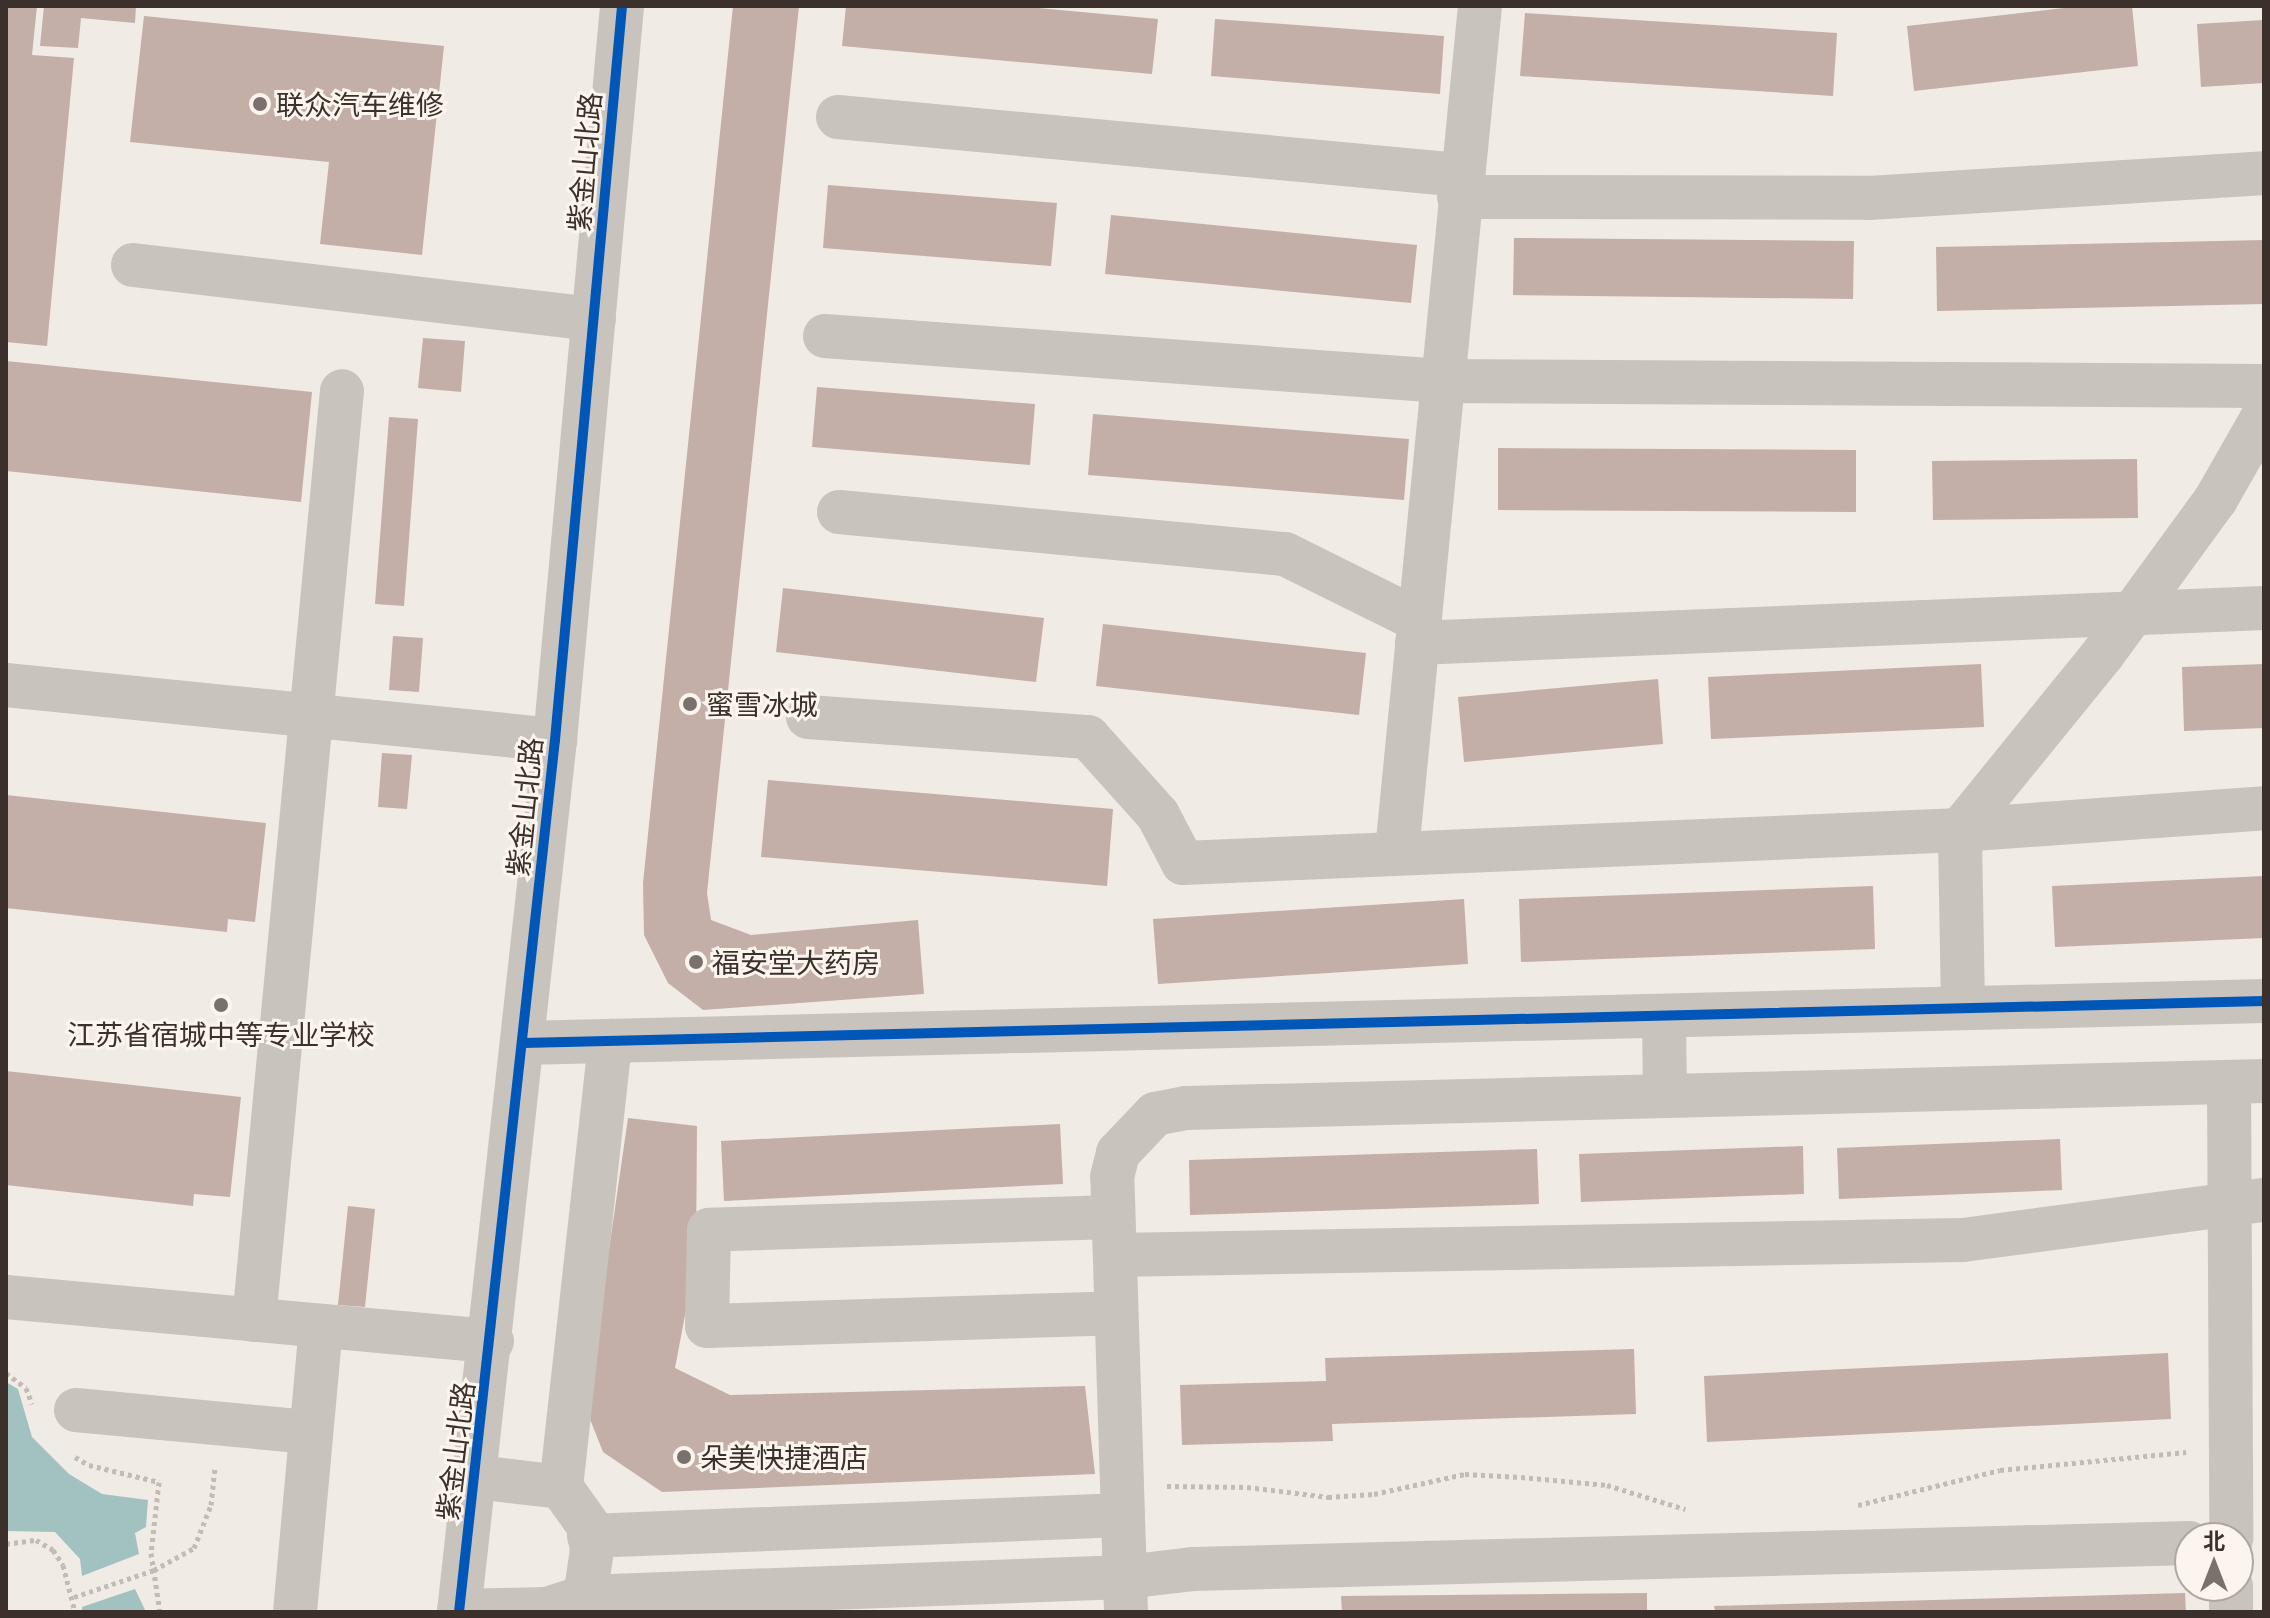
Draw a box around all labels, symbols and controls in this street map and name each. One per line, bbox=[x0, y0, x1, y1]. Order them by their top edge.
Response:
place label: 联众汽车维修 bbox=[276, 87, 444, 121]
street label: 紫金山北路 bbox=[561, 91, 607, 233]
marker: 联众汽车维修 bbox=[251, 95, 269, 113]
place label: 蜜雪冰城 bbox=[706, 687, 818, 721]
marker: 蜜雪冰城 bbox=[681, 695, 699, 713]
street label: 紫金山北路 bbox=[500, 736, 548, 878]
place label: 福安堂大药房 bbox=[712, 945, 880, 979]
marker: 福安堂大药房 bbox=[687, 953, 705, 971]
marker: 江苏省宿城中等专业学校 bbox=[212, 996, 230, 1014]
place label: 江苏省宿城中等专业学校 bbox=[67, 1017, 375, 1051]
street label: 紫金山北路 bbox=[430, 1379, 480, 1523]
place label: 朵美快捷酒店 bbox=[700, 1440, 868, 1474]
marker: 朵美快捷酒店 bbox=[675, 1448, 693, 1466]
north arrow bbox=[2174, 1522, 2254, 1602]
text: 北 bbox=[2203, 1525, 2225, 1555]

